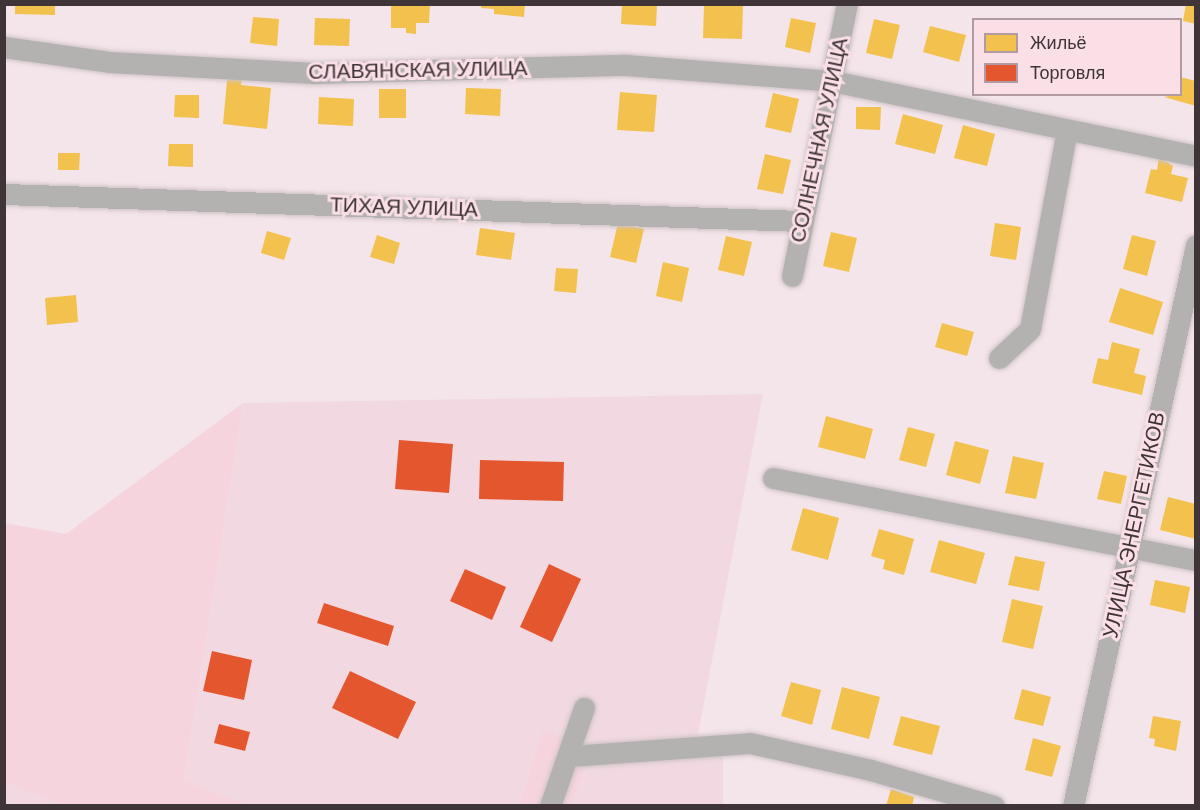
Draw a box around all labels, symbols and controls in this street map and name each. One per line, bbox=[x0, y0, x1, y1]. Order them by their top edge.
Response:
legend bbox=[972, 18, 1182, 96]
text: Жильё bbox=[1030, 33, 1087, 53]
street label: СОЛНЕЧНАЯ УЛИЦА bbox=[785, 35, 853, 245]
street label: СЛАВЯНСКАЯ УЛИЦА bbox=[308, 55, 528, 85]
text: Торговля bbox=[1030, 63, 1105, 83]
street label: ТИХАЯ УЛИЦА bbox=[330, 192, 478, 222]
street label: УЛИЦА ЭНЕРГЕТИКОВ bbox=[1098, 409, 1170, 641]

